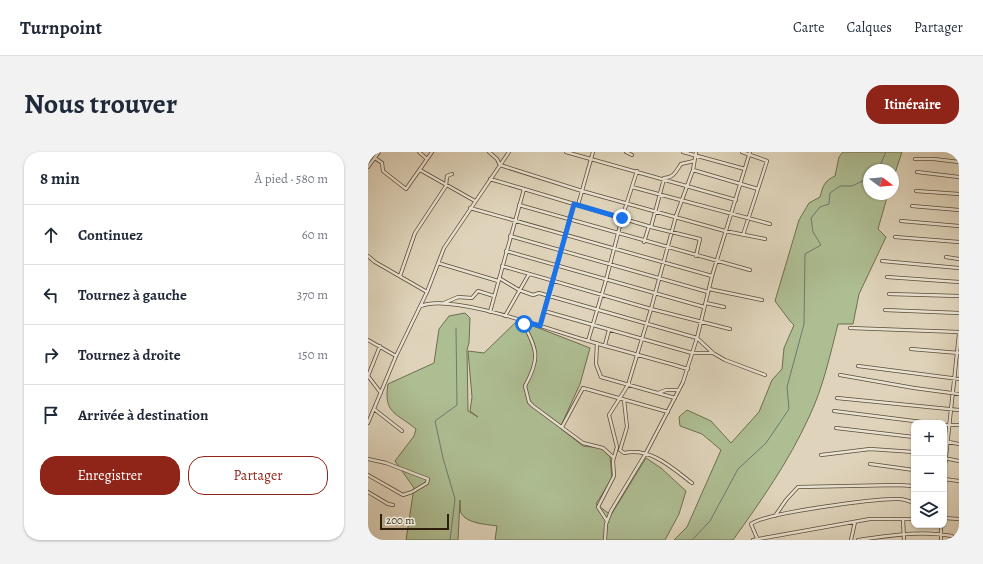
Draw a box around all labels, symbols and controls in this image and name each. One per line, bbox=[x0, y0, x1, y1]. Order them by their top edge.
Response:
text: Turnpoint bbox=[20, 15, 102, 41]
text: Carte bbox=[793, 18, 824, 37]
text: Calques bbox=[846, 18, 892, 37]
text: Partager bbox=[914, 18, 963, 37]
text: Nous trouver bbox=[24, 85, 177, 123]
button: Itinéraire bbox=[866, 85, 959, 124]
north arrow bbox=[863, 164, 899, 200]
text: 8 min bbox=[40, 167, 80, 190]
text: À pied · 580 m bbox=[255, 170, 328, 187]
route end bbox=[613, 209, 631, 227]
icon: ahead bbox=[40, 224, 62, 246]
text: Continuez bbox=[78, 225, 143, 245]
text: 60 m bbox=[302, 226, 328, 243]
icon: left bbox=[40, 284, 62, 306]
text: Tournez à gauche bbox=[78, 285, 187, 305]
text: 370 m bbox=[297, 286, 328, 303]
route start bbox=[515, 315, 533, 333]
icon: right bbox=[40, 344, 62, 366]
text: Tournez à droite bbox=[78, 345, 181, 365]
text: 150 m bbox=[298, 346, 328, 363]
icon: arrive bbox=[40, 404, 62, 426]
text: Arrivée à destination bbox=[78, 405, 209, 425]
map controls bbox=[911, 420, 947, 528]
button: + bbox=[911, 420, 947, 456]
button: Enregistrer bbox=[40, 456, 180, 495]
button: Partager bbox=[188, 456, 328, 495]
button: − bbox=[911, 456, 947, 492]
button: layers bbox=[911, 492, 947, 528]
scale bar bbox=[380, 512, 449, 531]
text: 200 m bbox=[386, 513, 414, 528]

